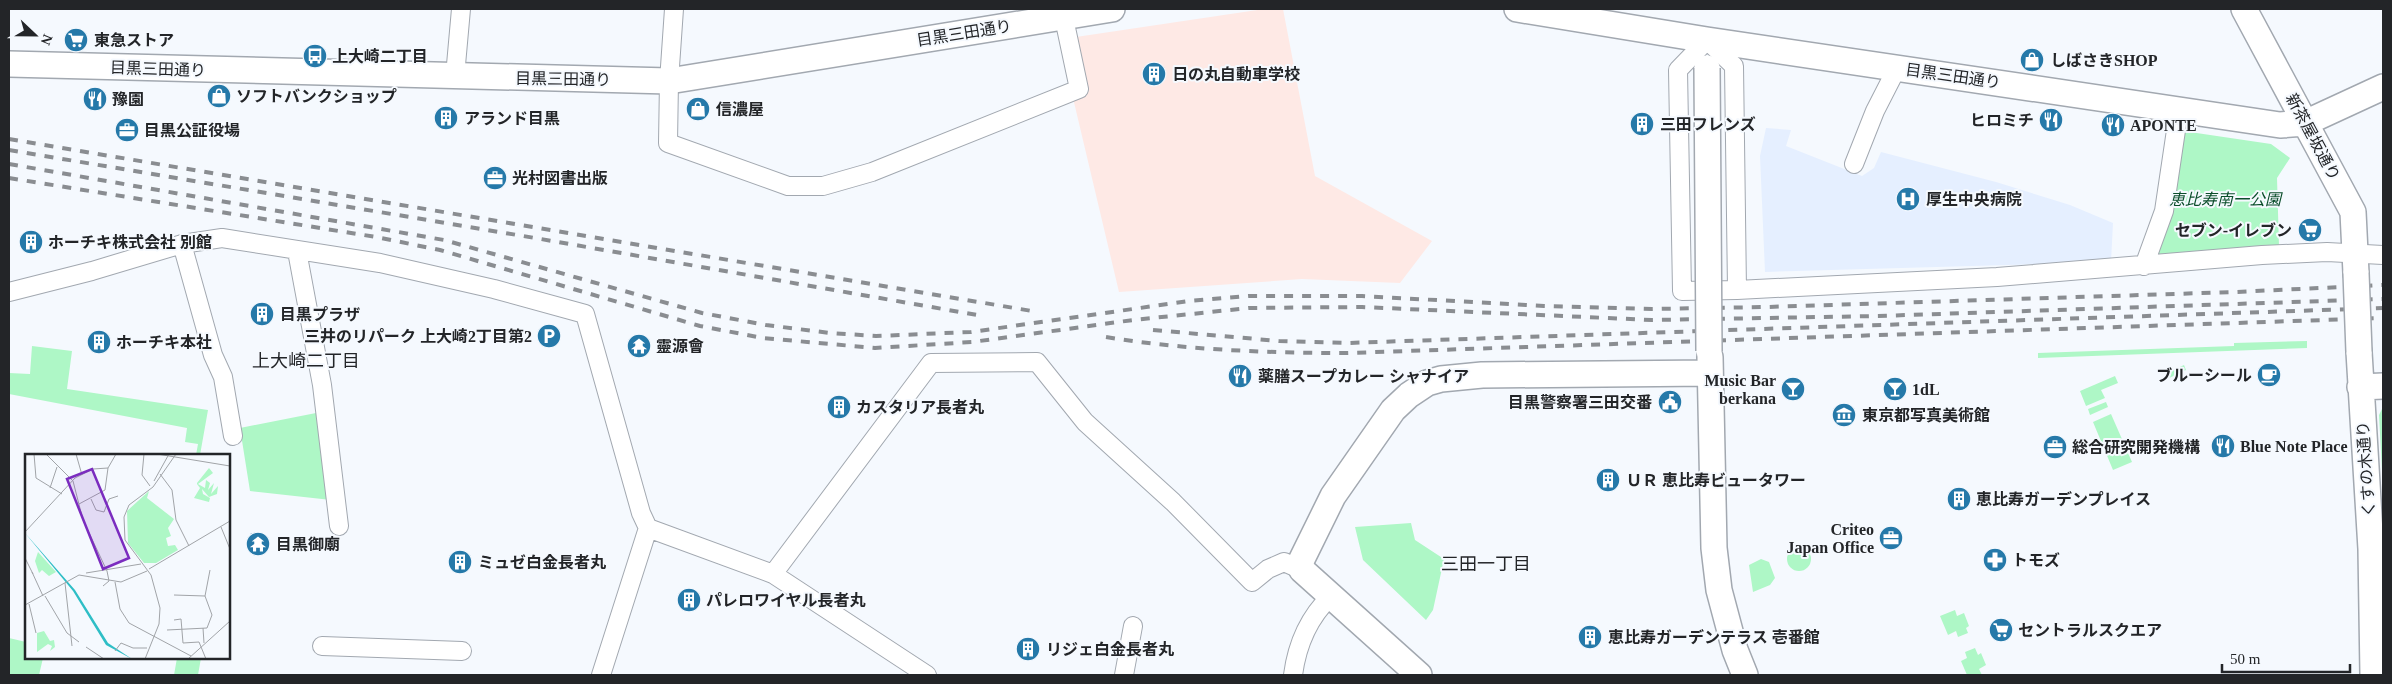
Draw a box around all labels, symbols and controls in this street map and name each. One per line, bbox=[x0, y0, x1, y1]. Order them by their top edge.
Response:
north arrow bbox=[10, 10, 60, 60]
street label: 目黒三田通り bbox=[915, 17, 1013, 49]
supermarket icon: 東急ストア bbox=[63, 27, 89, 53]
text: N bbox=[38, 32, 55, 47]
place label: 東急ストア bbox=[94, 32, 174, 49]
bus stop icon: 上大崎二丁目 bbox=[302, 43, 328, 69]
shop icon: しばさきSHOP bbox=[2019, 47, 2045, 73]
place label: 上大崎二丁目 bbox=[332, 48, 428, 65]
place label: しばさきSHOP bbox=[2050, 52, 2158, 69]
street label: 目黒三田通り bbox=[110, 59, 206, 79]
building icon: 日の丸自動車学校 bbox=[1141, 61, 1167, 87]
street label: 目黒三田通り bbox=[1904, 61, 2002, 91]
place label: 日の丸自動車学校 bbox=[1172, 66, 1300, 83]
street label: 目黒三田通り bbox=[515, 70, 611, 88]
shop icon: ソフトバンクショップ bbox=[206, 83, 232, 109]
restaurant icon: 豫園 bbox=[82, 86, 108, 112]
place label: ソフトバンクショップ bbox=[236, 88, 397, 105]
place label: 豫園 bbox=[112, 91, 144, 108]
street label: 新茶屋坂通り bbox=[2283, 91, 2343, 183]
shop icon: 信濃屋 bbox=[685, 96, 711, 122]
place label: 信濃屋 bbox=[715, 101, 764, 118]
building icon: アランド目黒 bbox=[433, 105, 459, 131]
restaurant icon: ヒロミチ bbox=[2038, 107, 2064, 133]
place label: アランド目黒 bbox=[464, 110, 560, 127]
building icon: 三田フレンズ bbox=[1629, 111, 1655, 137]
place label: ヒロミチ bbox=[1970, 112, 2034, 129]
restaurant icon: APONTE bbox=[2100, 112, 2126, 138]
place label: 三田フレンズ bbox=[1660, 116, 1756, 133]
office icon: 目黒公証役場 bbox=[114, 117, 140, 143]
place label: APONTE bbox=[2130, 117, 2197, 134]
place label: 目黒公証役場 bbox=[144, 122, 240, 139]
office icon: 光村図書出版 bbox=[482, 165, 508, 191]
place label: 光村図書出版 bbox=[512, 169, 608, 187]
hospital icon: 厚生中央病院 bbox=[1895, 186, 1921, 212]
place label: 厚生中央病院 bbox=[1926, 191, 2022, 208]
park label: 恵比寿南一公園 bbox=[2169, 191, 2283, 208]
supermarket icon: セブン-イレブン bbox=[2297, 217, 2323, 243]
place label: セブン-イレブン bbox=[2175, 222, 2292, 239]
building icon: ホーチキ株式会社 別館 bbox=[18, 229, 44, 255]
place label: ホーチキ株式会社 別館 bbox=[48, 233, 212, 251]
building icon: 目黒プラザ bbox=[249, 301, 275, 327]
place label: 目黒プラザ bbox=[280, 306, 360, 323]
parking icon: 三井のリパーク 上大崎2丁目第2 bbox=[536, 323, 562, 349]
place label: 三井のリパーク 上大崎2丁目第2 bbox=[304, 327, 532, 345]
building icon: ホーチキ本社 bbox=[86, 329, 112, 355]
place label: ホーチキ本社 bbox=[116, 333, 212, 351]
temple icon: 靈源會 bbox=[626, 333, 652, 359]
place label: 靈源會 bbox=[656, 338, 704, 355]
district label: 上大崎二丁目 bbox=[252, 351, 360, 371]
cafe icon: ブルーシール bbox=[2256, 362, 2282, 388]
restaurant icon: 薬膳スープカレー シャナイア bbox=[1227, 363, 1253, 389]
place label: ブルーシール bbox=[2156, 367, 2252, 384]
place label: 薬膳スープカレー シャナイア bbox=[1258, 368, 1469, 385]
place label: Music Bar berkana bbox=[1704, 372, 1776, 407]
bar icon: Music Bar berkana bbox=[1780, 376, 1806, 402]
bar icon: 1dL bbox=[1882, 376, 1908, 402]
place label: 1dL bbox=[1912, 381, 1940, 398]
public building icon: 目黒警察署三田交番 bbox=[1657, 389, 1683, 415]
building icon: カスタリア長者丸 bbox=[826, 394, 852, 420]
place label: 目黒警察署三田交番 bbox=[1508, 394, 1652, 411]
place label: カスタリア長者丸 bbox=[856, 399, 984, 416]
museum icon: 東京都写真美術館 bbox=[1831, 402, 1857, 428]
place label: 東京都写真美術館 bbox=[1862, 406, 1990, 424]
street label: くすの木通り bbox=[2354, 421, 2378, 517]
restaurant icon: Blue Note Place bbox=[2210, 433, 2236, 459]
office icon: 総合研究開発機構 bbox=[2042, 434, 2068, 460]
place label: 総合研究開発機構 bbox=[2072, 438, 2200, 456]
place label: Blue Note Place bbox=[2240, 438, 2348, 455]
inset map bbox=[25, 454, 230, 659]
building icon: ＵＲ 恵比寿ビュータワー bbox=[1595, 467, 1621, 493]
place label: ＵＲ 恵比寿ビュータワー bbox=[1626, 472, 1806, 489]
building icon: 恵比寿ガーデンプレイス bbox=[1946, 486, 1972, 512]
place label: 恵比寿ガーデンプレイス bbox=[1976, 491, 2151, 508]
place label: Criteo Japan Office bbox=[1786, 521, 1874, 557]
office icon: Criteo Japan Office bbox=[1878, 525, 1904, 551]
temple icon: 目黒御廟 bbox=[245, 531, 271, 557]
place label: 目黒御廟 bbox=[276, 536, 340, 553]
pharmacy icon: トモズ bbox=[1982, 547, 2008, 573]
building icon: ミュゼ白金長者丸 bbox=[447, 549, 473, 575]
place label: トモズ bbox=[2012, 552, 2060, 569]
place label: ミュゼ白金長者丸 bbox=[478, 554, 606, 571]
district label: 三田一丁目 bbox=[1441, 554, 1531, 574]
building icon: パレロワイヤル長者丸 bbox=[676, 587, 702, 613]
place label: パレロワイヤル長者丸 bbox=[706, 592, 866, 609]
supermarket icon: セントラルスクエア bbox=[1988, 617, 2014, 643]
place label: セントラルスクエア bbox=[2018, 622, 2162, 639]
building icon: 恵比寿ガーデンテラス 壱番館 bbox=[1577, 624, 1603, 650]
place label: 恵比寿ガーデンテラス 壱番館 bbox=[1608, 629, 1820, 646]
building icon: リジェ白金長者丸 bbox=[1015, 636, 1041, 662]
place label: リジェ白金長者丸 bbox=[1046, 641, 1174, 658]
scale bar bbox=[2222, 642, 2350, 674]
text: 50 m bbox=[2230, 651, 2261, 667]

